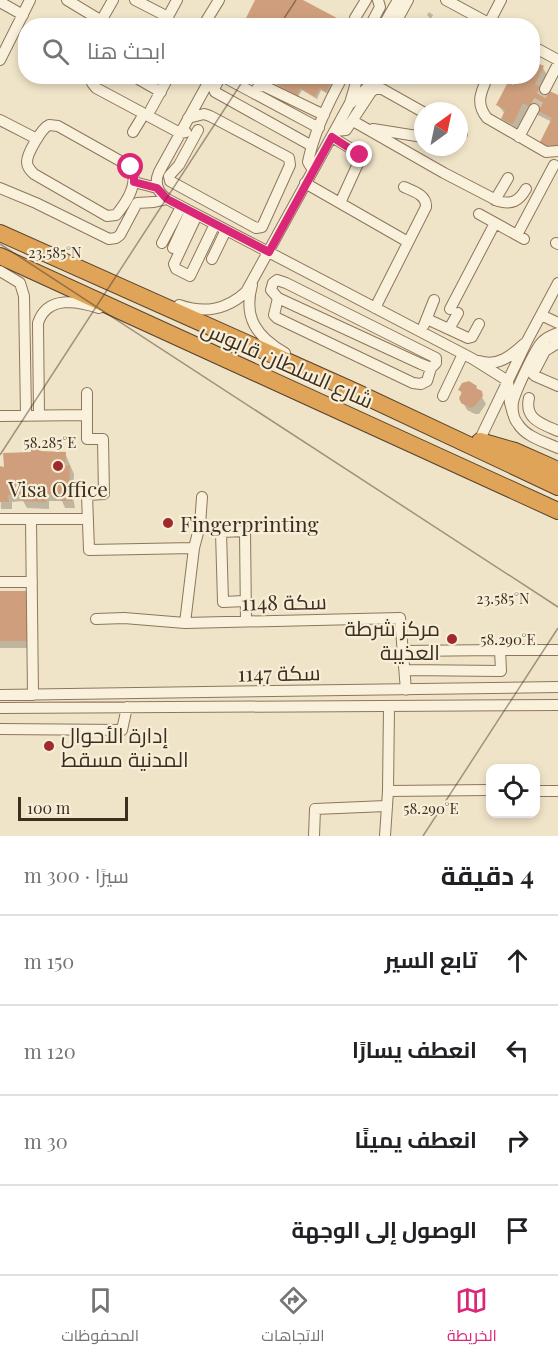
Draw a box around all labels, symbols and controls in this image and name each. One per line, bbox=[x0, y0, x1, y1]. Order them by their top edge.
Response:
search box bbox=[18, 18, 540, 84]
icon: search bbox=[39, 35, 72, 68]
text: ابحث هنا bbox=[87, 35, 166, 65]
north arrow bbox=[414, 102, 468, 156]
route end bbox=[346, 141, 372, 167]
route start bbox=[117, 153, 143, 179]
text: 23.585°N bbox=[28, 242, 82, 262]
street label: شارع السلطان قابوس bbox=[197, 313, 378, 415]
text: 58.285°E bbox=[24, 432, 77, 452]
marker: Visa Office bbox=[51, 459, 65, 473]
place label: Visa Office bbox=[7, 474, 108, 502]
place label: Fingerprinting bbox=[180, 509, 319, 537]
marker: Fingerprinting bbox=[161, 516, 175, 530]
street label: سكة 1148 bbox=[241, 586, 327, 616]
text: 23.585°N bbox=[476, 588, 530, 608]
place label: مركز شرطة العذيبة bbox=[345, 613, 440, 665]
text: 58.290°E bbox=[480, 629, 536, 649]
marker: مركز شرطة العذيبة bbox=[445, 632, 459, 646]
street label: سكة 1147 bbox=[237, 657, 321, 687]
place label: إدارة الأحوال المدنية مسقط bbox=[61, 720, 189, 772]
marker: إدارة الأحوال المدنية مسقط bbox=[42, 739, 56, 753]
map controls bbox=[486, 764, 540, 818]
button: locate bbox=[486, 764, 540, 818]
scale bar bbox=[18, 794, 128, 822]
text: 100 m bbox=[27, 797, 70, 818]
text: 58.290°E bbox=[403, 798, 459, 818]
text: 4 دقيقة bbox=[441, 857, 534, 892]
text: سيرًا · 300 m bbox=[24, 861, 129, 888]
text: تابع السير bbox=[384, 944, 477, 974]
icon: ahead bbox=[501, 944, 534, 977]
text: 150 m bbox=[24, 947, 74, 974]
text: انعطف يسارًا bbox=[352, 1034, 477, 1064]
icon: left bbox=[501, 1034, 534, 1067]
text: 120 m bbox=[24, 1037, 76, 1064]
text: انعطف يمينًا bbox=[355, 1124, 477, 1154]
icon: right bbox=[501, 1124, 534, 1157]
text: 30 m bbox=[24, 1127, 68, 1154]
text: الوصول إلى الوجهة bbox=[291, 1214, 477, 1244]
icon: arrive bbox=[501, 1214, 534, 1247]
tab: المحفوظات bbox=[61, 1284, 139, 1350]
tab: الاتجاهات bbox=[261, 1284, 325, 1350]
tab: الخريطة bbox=[447, 1284, 497, 1350]

